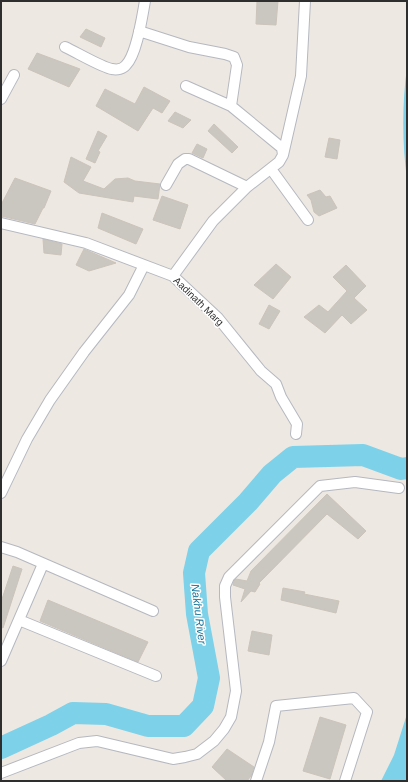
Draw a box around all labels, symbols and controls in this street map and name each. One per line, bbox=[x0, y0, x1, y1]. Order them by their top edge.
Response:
street label: Aadinath Marg bbox=[171, 275, 226, 328]
water label: Nakhu River bbox=[189, 583, 209, 646]

